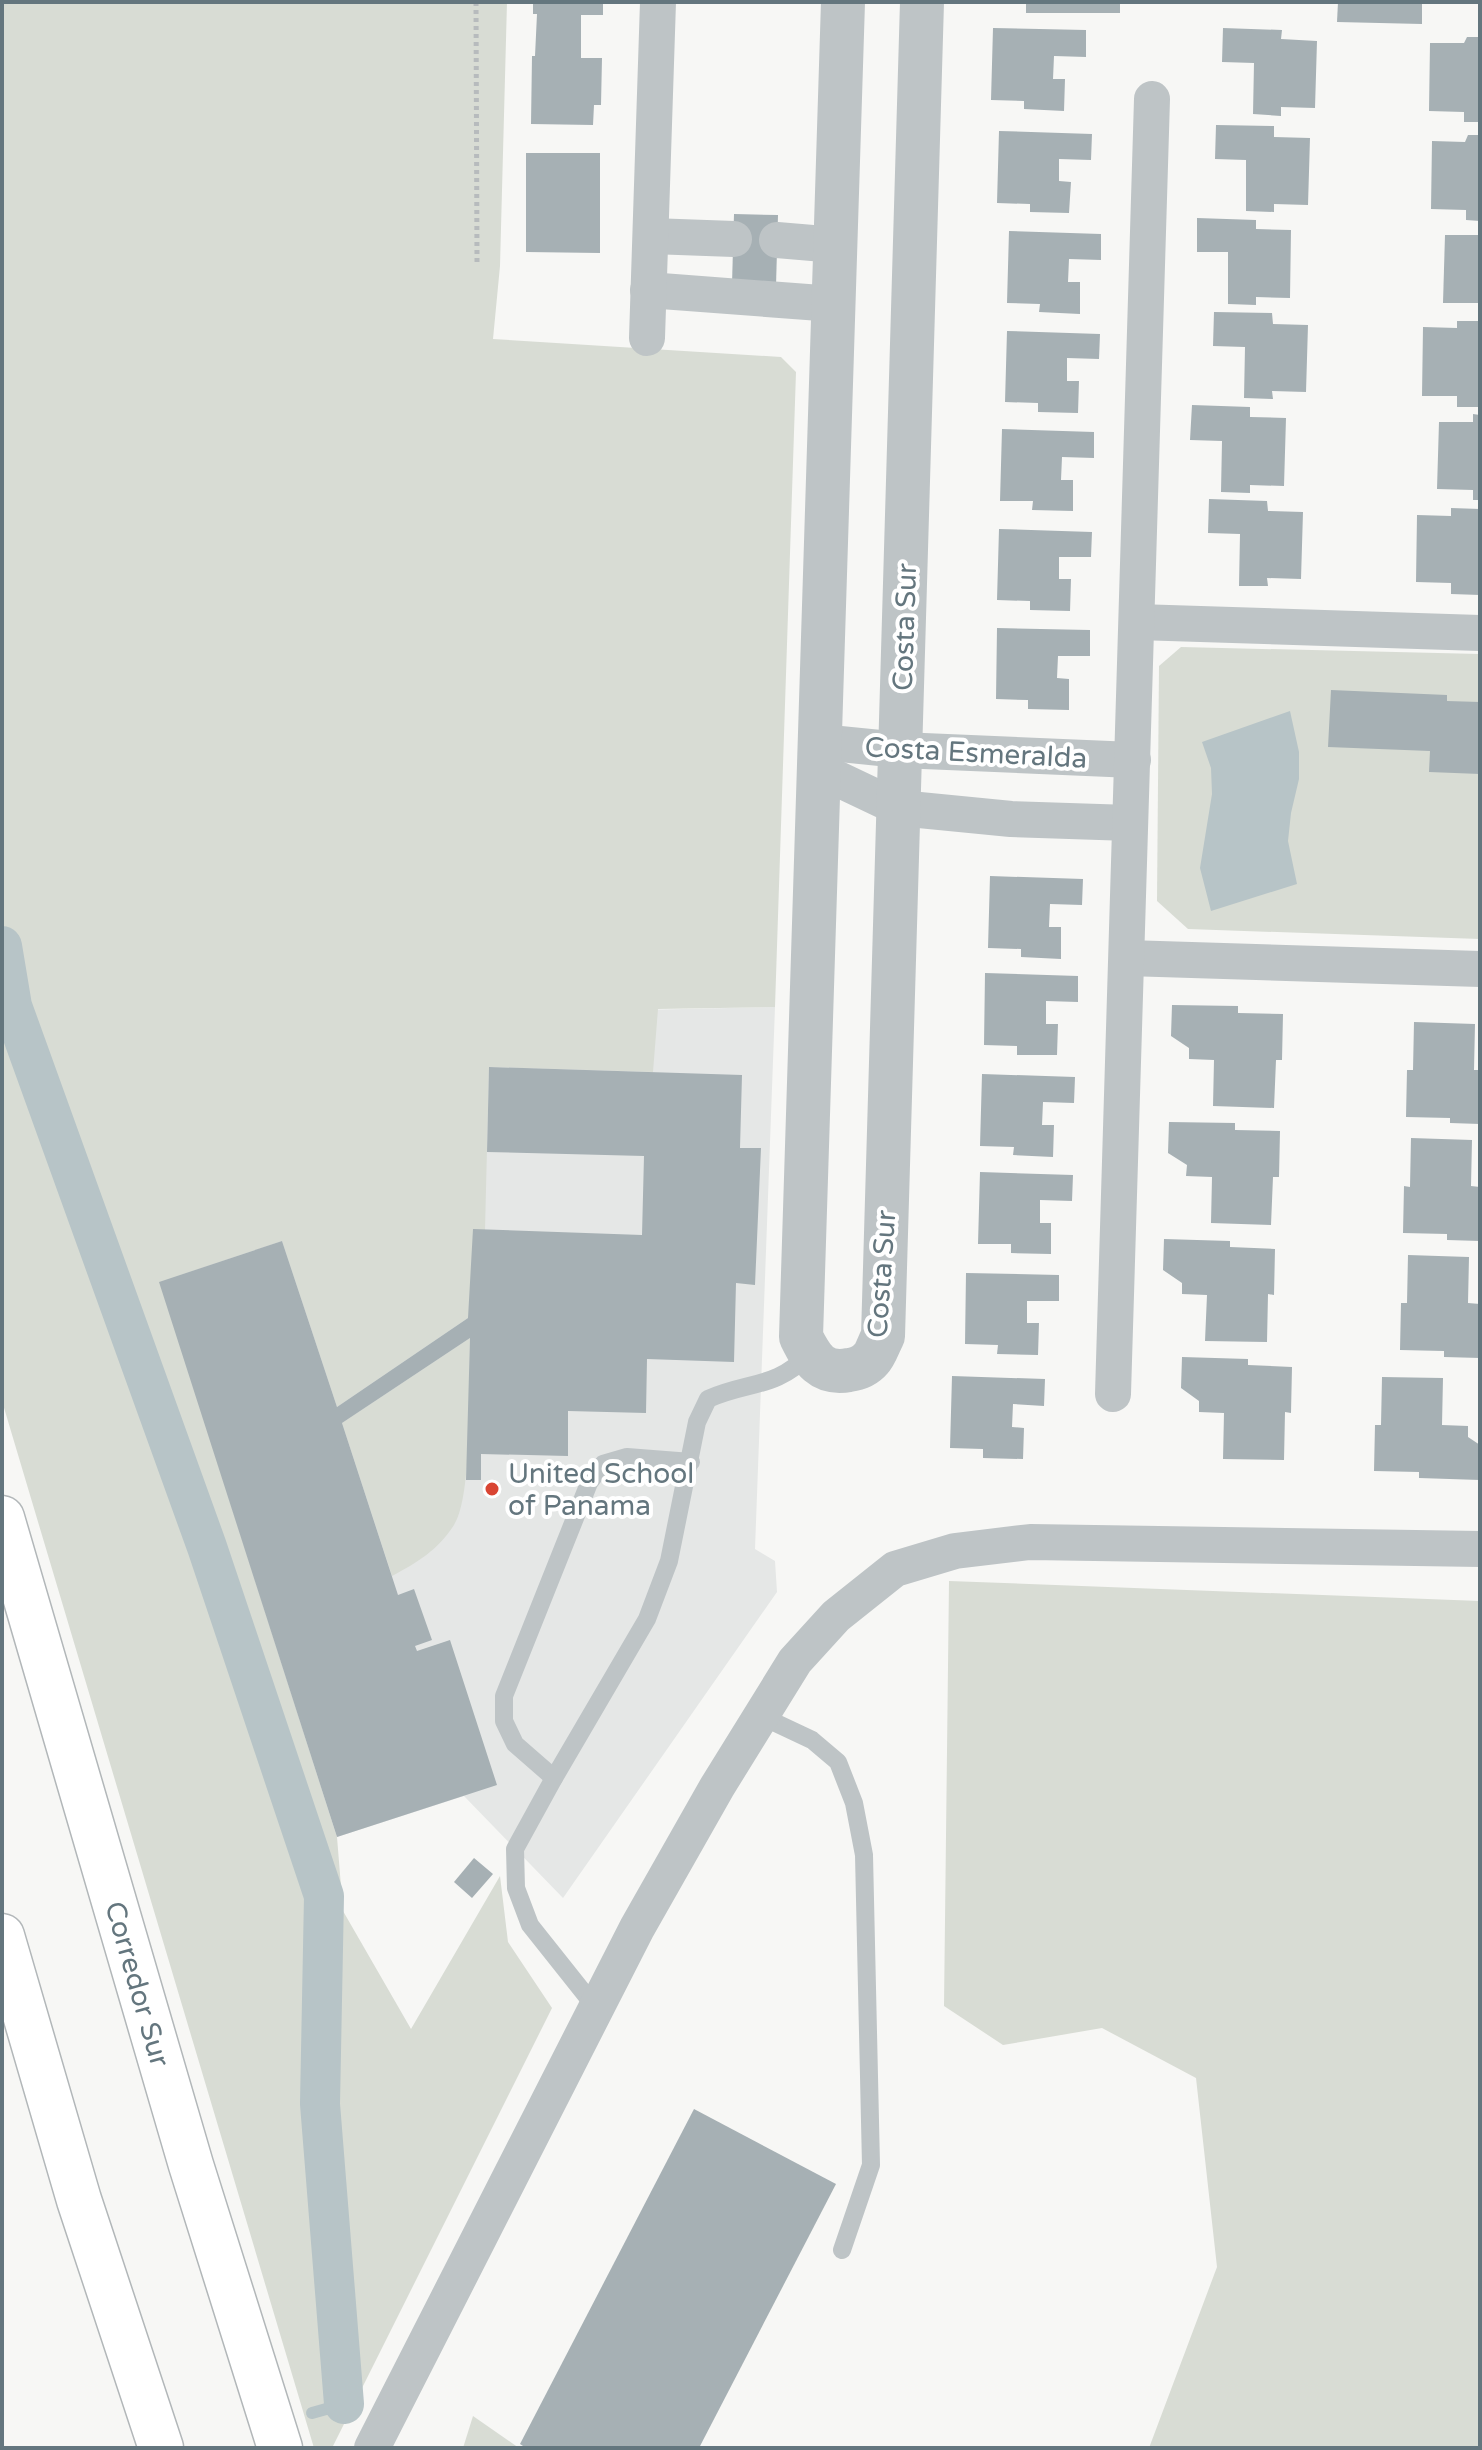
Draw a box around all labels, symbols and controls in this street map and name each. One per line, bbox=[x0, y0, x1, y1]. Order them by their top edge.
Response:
street label: Costa Sur bbox=[886, 562, 924, 692]
street label: Costa Esmeralda bbox=[864, 730, 1088, 776]
street label: Costa Sur bbox=[861, 1209, 903, 1339]
place label: United School of Panama bbox=[508, 1457, 694, 1523]
marker: United School of Panama bbox=[483, 1480, 501, 1498]
street label: Corredor Sur bbox=[97, 1898, 177, 2071]

